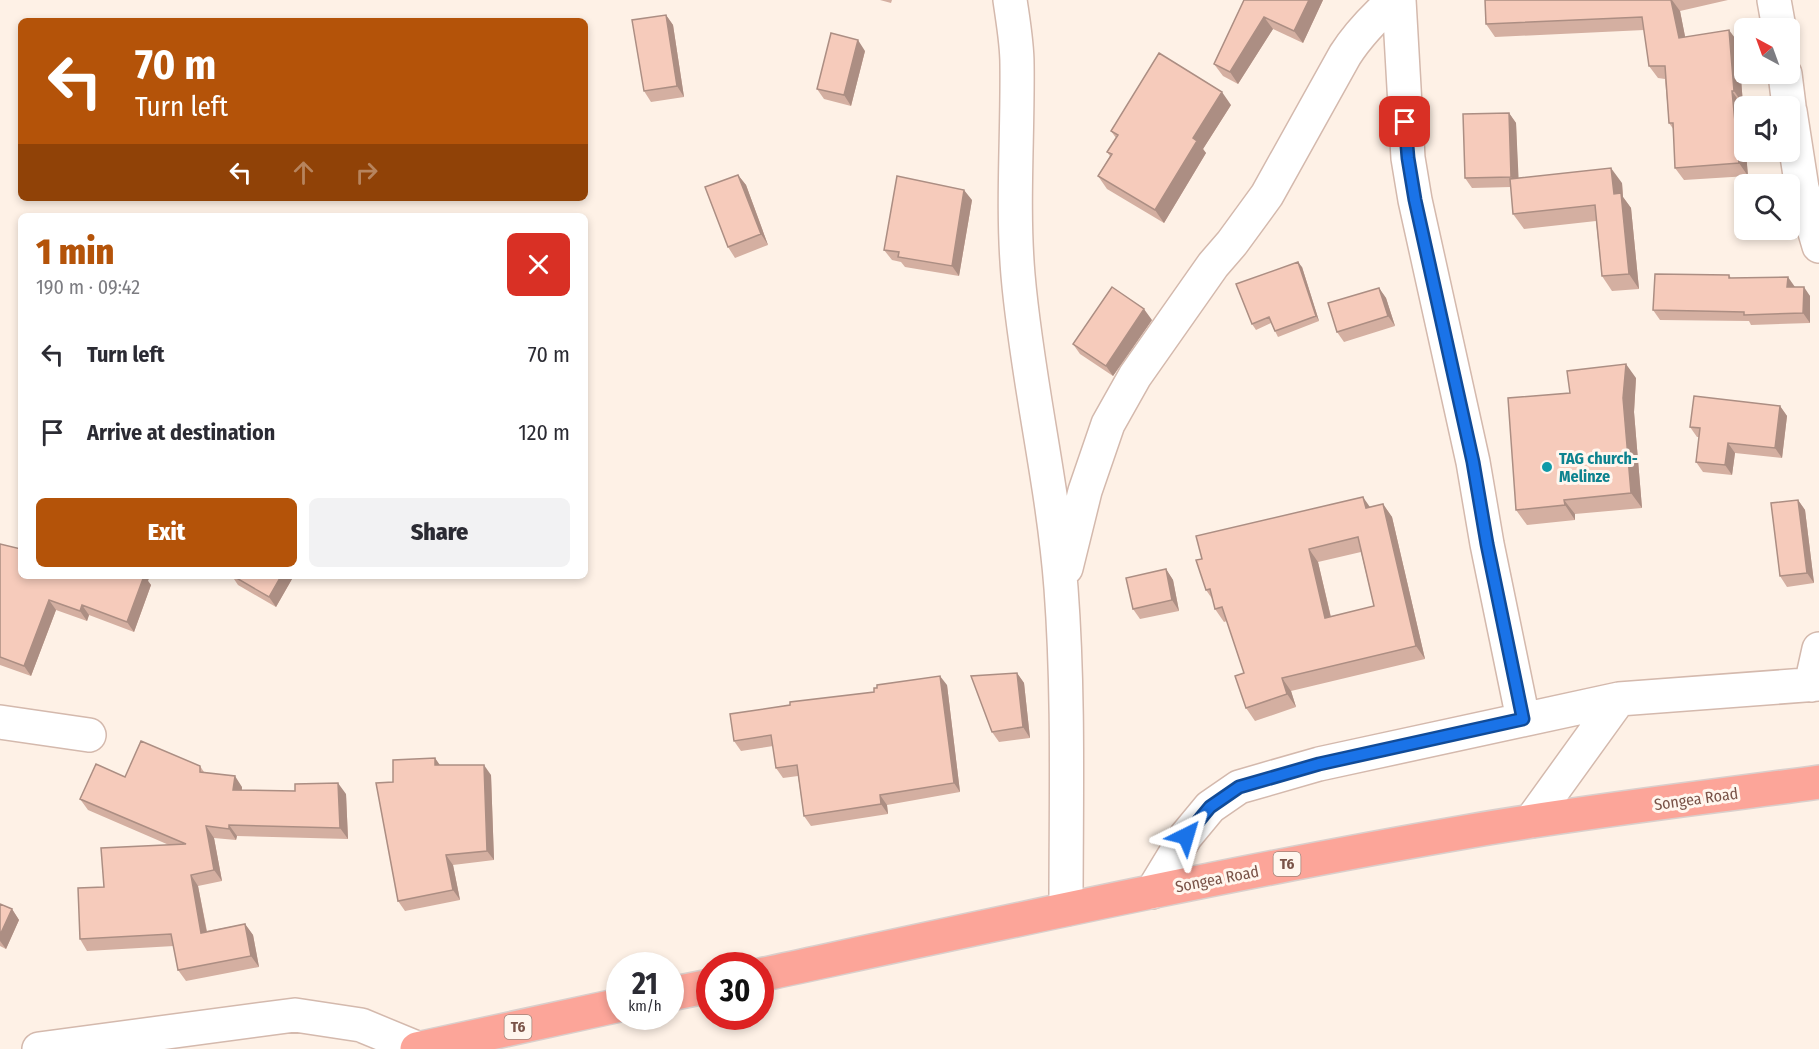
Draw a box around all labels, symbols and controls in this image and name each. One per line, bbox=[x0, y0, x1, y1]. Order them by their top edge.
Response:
north arrow bbox=[1734, 18, 1800, 84]
map controls bbox=[1734, 18, 1800, 240]
text: 70 m bbox=[135, 40, 216, 90]
icon: left bbox=[36, 42, 114, 120]
text: Turn left bbox=[135, 91, 228, 123]
pin bbox=[1379, 96, 1430, 147]
button: sound bbox=[1734, 96, 1800, 162]
icon: arrive bbox=[1388, 105, 1421, 138]
icon: left bbox=[224, 156, 257, 189]
icon: ahead bbox=[287, 156, 320, 189]
icon: right bbox=[350, 156, 383, 189]
button: search bbox=[1734, 174, 1800, 240]
text: 1 min bbox=[36, 230, 114, 274]
button: close bbox=[507, 233, 570, 296]
text: 190 m · 09:42 bbox=[36, 275, 140, 299]
icon: left bbox=[36, 338, 69, 371]
text: Turn left bbox=[87, 341, 165, 368]
text: 70 m bbox=[528, 341, 570, 368]
icon: arrive bbox=[36, 416, 69, 449]
text: Arrive at destination bbox=[87, 419, 275, 446]
text: 120 m bbox=[518, 419, 570, 446]
place label: TAG church- Melinze bbox=[1559, 449, 1638, 486]
marker: TAG church- Melinze bbox=[1540, 460, 1554, 474]
button: Exit bbox=[36, 498, 297, 567]
button: Share bbox=[309, 498, 570, 567]
street label: Songea Road bbox=[1653, 784, 1739, 814]
position arrow bbox=[1154, 804, 1218, 868]
road number: T6 bbox=[1274, 852, 1300, 876]
street label: Songea Road bbox=[1174, 862, 1260, 896]
speed limit sign: 30 bbox=[696, 952, 774, 1030]
text: 21 bbox=[632, 966, 658, 1002]
text: km/h bbox=[628, 997, 662, 1015]
road number: T6 bbox=[504, 1015, 532, 1039]

